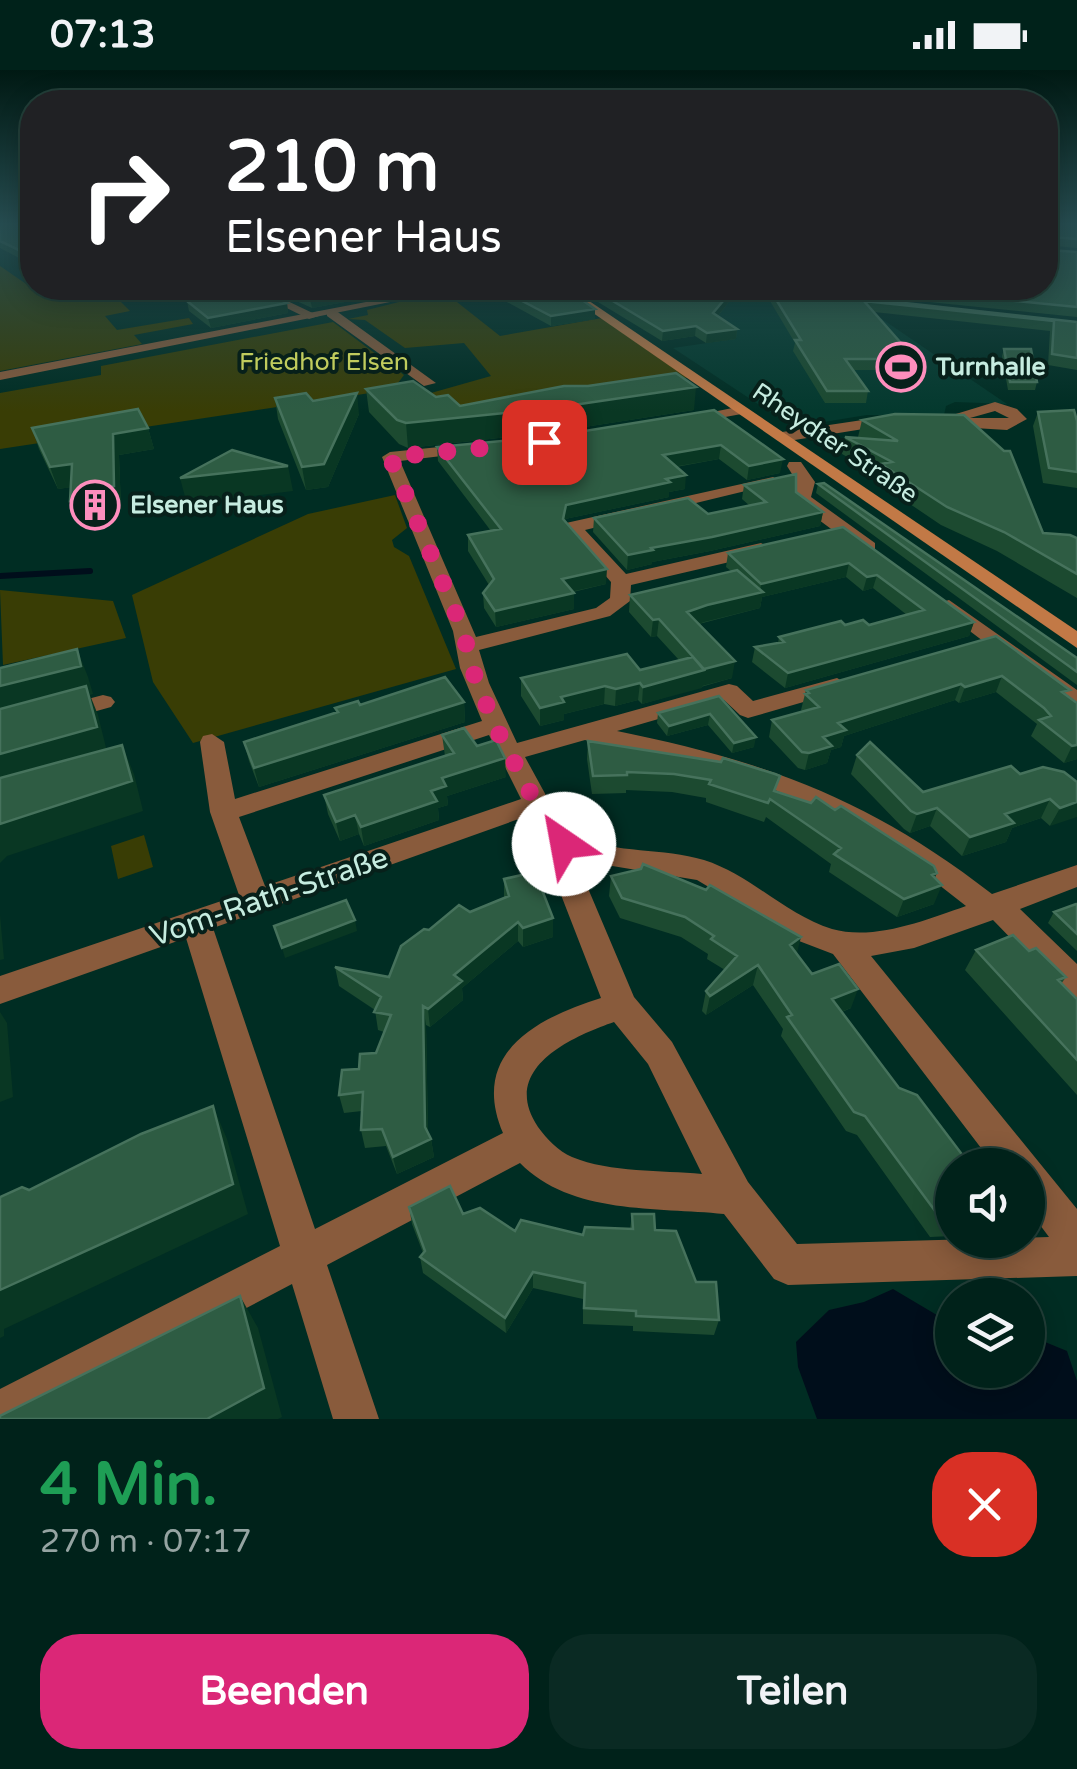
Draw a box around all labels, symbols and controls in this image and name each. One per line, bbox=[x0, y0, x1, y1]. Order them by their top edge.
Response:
text: 07:13 bbox=[50, 12, 155, 58]
text: 210 m bbox=[225, 126, 439, 210]
icon: right bbox=[60, 130, 190, 260]
text: Elsener Haus bbox=[225, 211, 502, 265]
sports icon: Turnhalle bbox=[875, 341, 927, 393]
park label: Friedhof Elsen bbox=[239, 347, 409, 377]
place label: Turnhalle bbox=[935, 352, 1046, 382]
street label: Rheydter Straße bbox=[747, 377, 923, 509]
pin bbox=[502, 400, 587, 485]
icon: arrive bbox=[517, 415, 572, 470]
building icon: Elsener Haus bbox=[69, 479, 121, 531]
place label: Elsener Haus bbox=[130, 490, 284, 520]
position arrow bbox=[512, 792, 616, 896]
street label: Vom-Rath-Straße bbox=[145, 839, 393, 955]
map controls bbox=[935, 1148, 1045, 1388]
button: sound bbox=[935, 1148, 1045, 1258]
button: layers bbox=[935, 1278, 1045, 1388]
text: 4 Min. bbox=[40, 1449, 218, 1521]
button: close bbox=[932, 1452, 1037, 1557]
text: 270 m · 07:17 bbox=[40, 1523, 252, 1561]
button: Beenden bbox=[40, 1634, 529, 1749]
button: Teilen bbox=[549, 1634, 1037, 1749]

